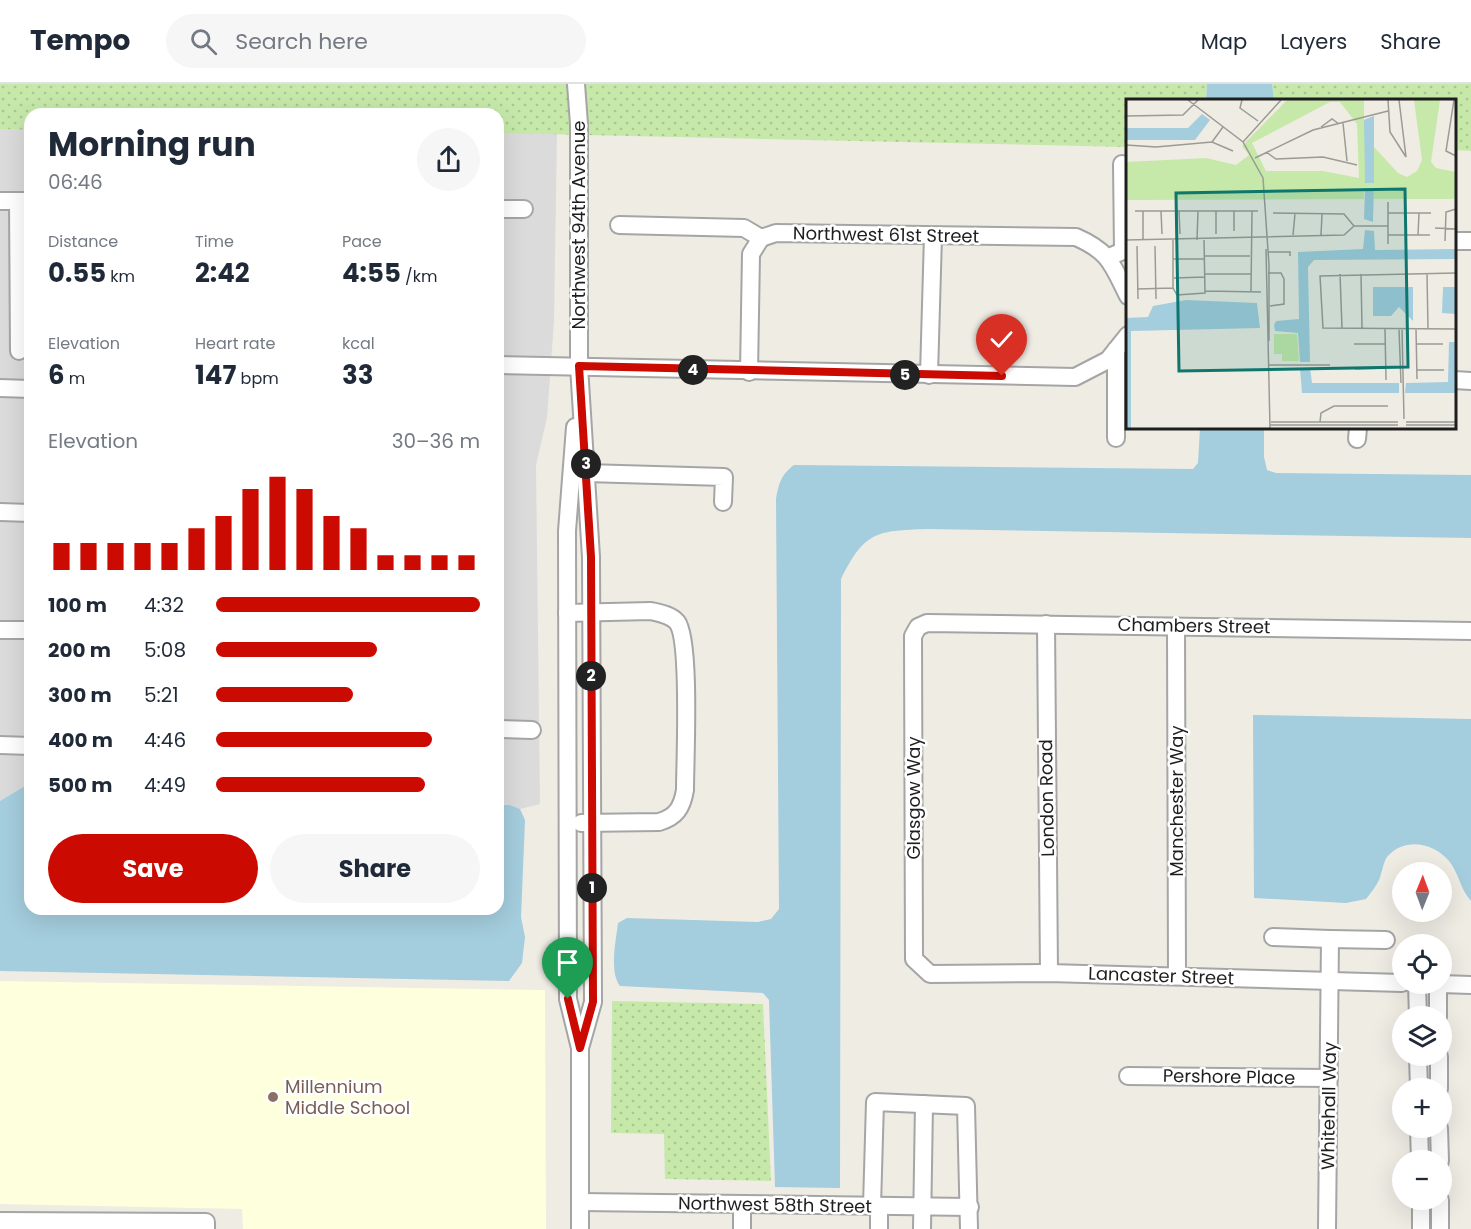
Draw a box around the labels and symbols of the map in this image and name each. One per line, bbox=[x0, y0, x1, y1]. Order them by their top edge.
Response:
inset map bbox=[1126, 99, 1456, 429]
street label: Northwest 94th Avenue bbox=[566, 121, 591, 329]
street label: Northwest 61st Street bbox=[793, 220, 979, 249]
pin bbox=[976, 314, 1027, 376]
pin: 4 bbox=[678, 355, 708, 385]
pin: 5 bbox=[890, 360, 920, 390]
pin: 3 bbox=[571, 449, 601, 479]
street label: Chambers Street bbox=[1117, 612, 1271, 639]
pin: 2 bbox=[576, 661, 606, 691]
street label: Manchester Way bbox=[1164, 725, 1189, 877]
street label: Glasgow Way bbox=[901, 736, 926, 860]
street label: London Road bbox=[1033, 739, 1060, 857]
north arrow bbox=[1392, 862, 1452, 922]
pin: 1 bbox=[577, 873, 607, 903]
pin bbox=[542, 937, 593, 999]
street label: Lancaster Street bbox=[1088, 960, 1234, 991]
street label: Whitehall Way bbox=[1315, 1042, 1342, 1170]
street label: Pershore Place bbox=[1163, 1063, 1295, 1090]
place label: Millennium Middle School bbox=[285, 1074, 410, 1120]
marker: Millennium Middle School bbox=[266, 1090, 280, 1104]
street label: Northwest 58th Street bbox=[678, 1190, 872, 1219]

